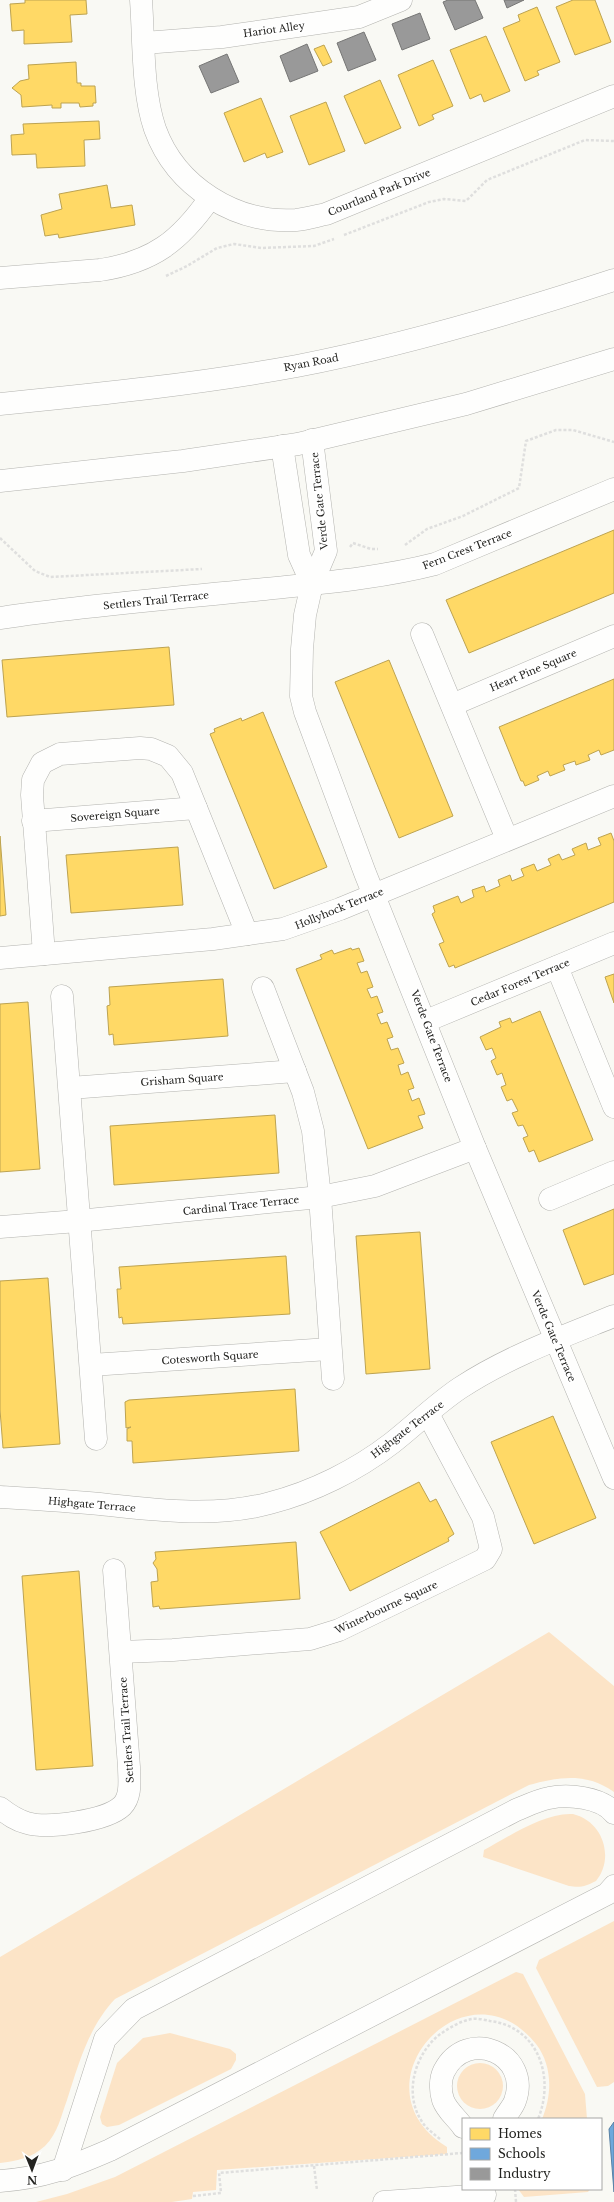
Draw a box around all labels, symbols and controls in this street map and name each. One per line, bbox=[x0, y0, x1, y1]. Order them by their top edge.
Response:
street label: Hariot Alley bbox=[242, 19, 306, 40]
street label: Courtland Park Drive bbox=[326, 166, 433, 219]
street label: Ryan Road bbox=[282, 351, 340, 374]
street label: Verde Gate Terrace bbox=[308, 451, 331, 551]
street label: Fern Crest Terrace bbox=[421, 526, 514, 573]
street label: Settlers Trail Terrace bbox=[103, 588, 210, 613]
street label: Heart Pine Square bbox=[488, 646, 579, 695]
street label: Sovereign Square bbox=[70, 804, 160, 825]
street label: Hollyhock Terrace bbox=[293, 885, 386, 932]
street label: Cedar Forest Terrace bbox=[469, 956, 572, 1009]
street label: Verde Gate Terrace bbox=[408, 987, 455, 1084]
street label: Grisham Square bbox=[140, 1070, 224, 1089]
street label: Cardinal Trace Terrace bbox=[182, 1193, 300, 1218]
street label: Verde Gate Terrace bbox=[528, 1288, 579, 1384]
street label: Cotesworth Square bbox=[161, 1348, 259, 1367]
street label: Highgate Terrace bbox=[368, 1398, 447, 1461]
street label: Highgate Terrace bbox=[48, 1494, 137, 1515]
street label: Winterbourne Square bbox=[332, 1578, 440, 1637]
street label: Settlers Trail Terrace bbox=[116, 1676, 137, 1783]
legend bbox=[462, 2118, 602, 2190]
text: Homes bbox=[498, 2126, 542, 2141]
text: Schools bbox=[498, 2146, 545, 2161]
north arrow bbox=[12, 2150, 52, 2190]
text: Industry bbox=[498, 2166, 551, 2181]
text: N bbox=[26, 2173, 37, 2187]

